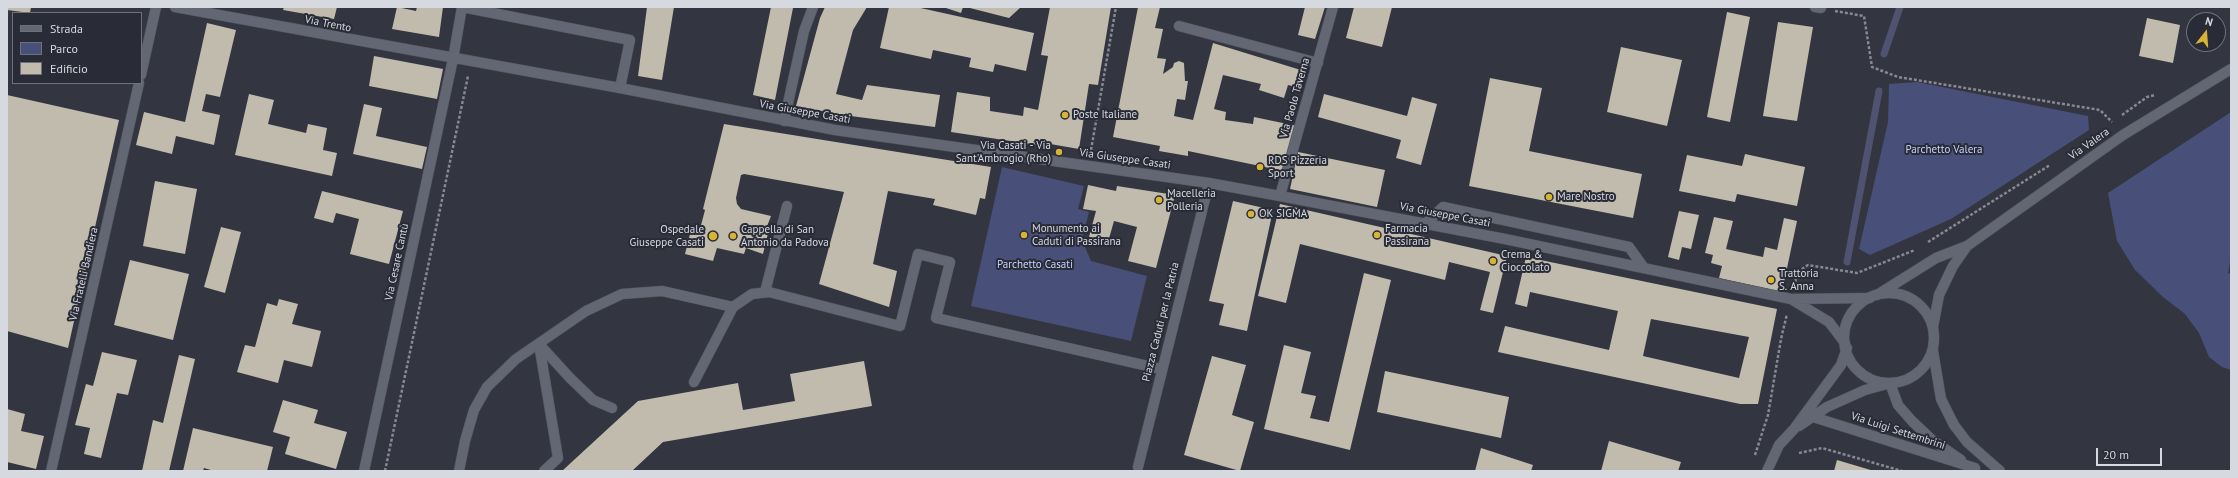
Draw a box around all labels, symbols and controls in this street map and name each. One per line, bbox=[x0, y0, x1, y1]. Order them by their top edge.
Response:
legend bbox=[12, 12, 142, 84]
north arrow bbox=[2186, 12, 2226, 52]
street label: Via Trento bbox=[303, 13, 353, 35]
text: N bbox=[2204, 14, 2215, 29]
text: Strada bbox=[50, 21, 83, 36]
text: Parco bbox=[50, 41, 78, 56]
street label: Via Paolo Taverna bbox=[1277, 56, 1313, 140]
text: Edificio bbox=[50, 61, 88, 76]
street label: Via Giuseppe Casati bbox=[758, 97, 852, 127]
place label: Poste Italiane bbox=[1073, 108, 1137, 122]
marker: Poste Italiane bbox=[1060, 110, 1070, 120]
street label: Via Valera bbox=[2066, 125, 2112, 163]
place label: Via Casati - Via Sant'Ambrogio (Rho) bbox=[956, 139, 1051, 165]
park label: Parchetto Valera bbox=[1906, 143, 1982, 157]
street label: Via Giuseppe Casati bbox=[1078, 146, 1172, 172]
marker: Via Casati - Via Sant'Ambrogio (Rho) bbox=[1054, 147, 1064, 157]
place label: RDS Pizzeria Sport bbox=[1268, 154, 1327, 180]
marker: RDS Pizzeria Sport bbox=[1255, 162, 1265, 172]
place label: Macelleria Polleria bbox=[1167, 187, 1216, 213]
place label: Mare Nostro bbox=[1557, 190, 1615, 204]
marker: Mare Nostro bbox=[1544, 192, 1554, 202]
marker: Macelleria Polleria bbox=[1154, 195, 1164, 205]
street label: Via Giuseppe Casati bbox=[1399, 200, 1491, 230]
place label: OK SIGMA bbox=[1259, 207, 1307, 221]
marker: OK SIGMA bbox=[1246, 209, 1256, 219]
street label: Via Cesare Cantù bbox=[382, 222, 412, 302]
place label: Monumento ai Caduti di Passirana bbox=[1032, 222, 1121, 248]
place label: Farmacia Passirana bbox=[1385, 222, 1429, 248]
place label: Ospedale Giuseppe Casati bbox=[629, 223, 704, 249]
place label: Cappella di San Antonio da Padova bbox=[741, 223, 829, 249]
street label: Via Fratelli Bandiera bbox=[67, 226, 101, 322]
marker: Ospedale Giuseppe Casati bbox=[707, 230, 719, 242]
marker: Monumento ai Caduti di Passirana bbox=[1019, 230, 1029, 240]
marker: Farmacia Passirana bbox=[1372, 230, 1382, 240]
marker: Cappella di San Antonio da Padova bbox=[728, 231, 738, 241]
place label: Crema & Cioccolato bbox=[1501, 248, 1550, 274]
marker: Crema & Cioccolato bbox=[1488, 256, 1498, 266]
park label: Parchetto Casati bbox=[997, 258, 1073, 272]
street label: Piazza Caduti per la Patria bbox=[1140, 261, 1182, 383]
place label: Trattoria S. Anna bbox=[1779, 267, 1819, 293]
marker: Trattoria S. Anna bbox=[1766, 275, 1776, 285]
street label: Via Luigi Settembrini bbox=[1849, 409, 1947, 453]
scale bar bbox=[2098, 440, 2164, 466]
text: 20 m bbox=[2103, 447, 2129, 462]

